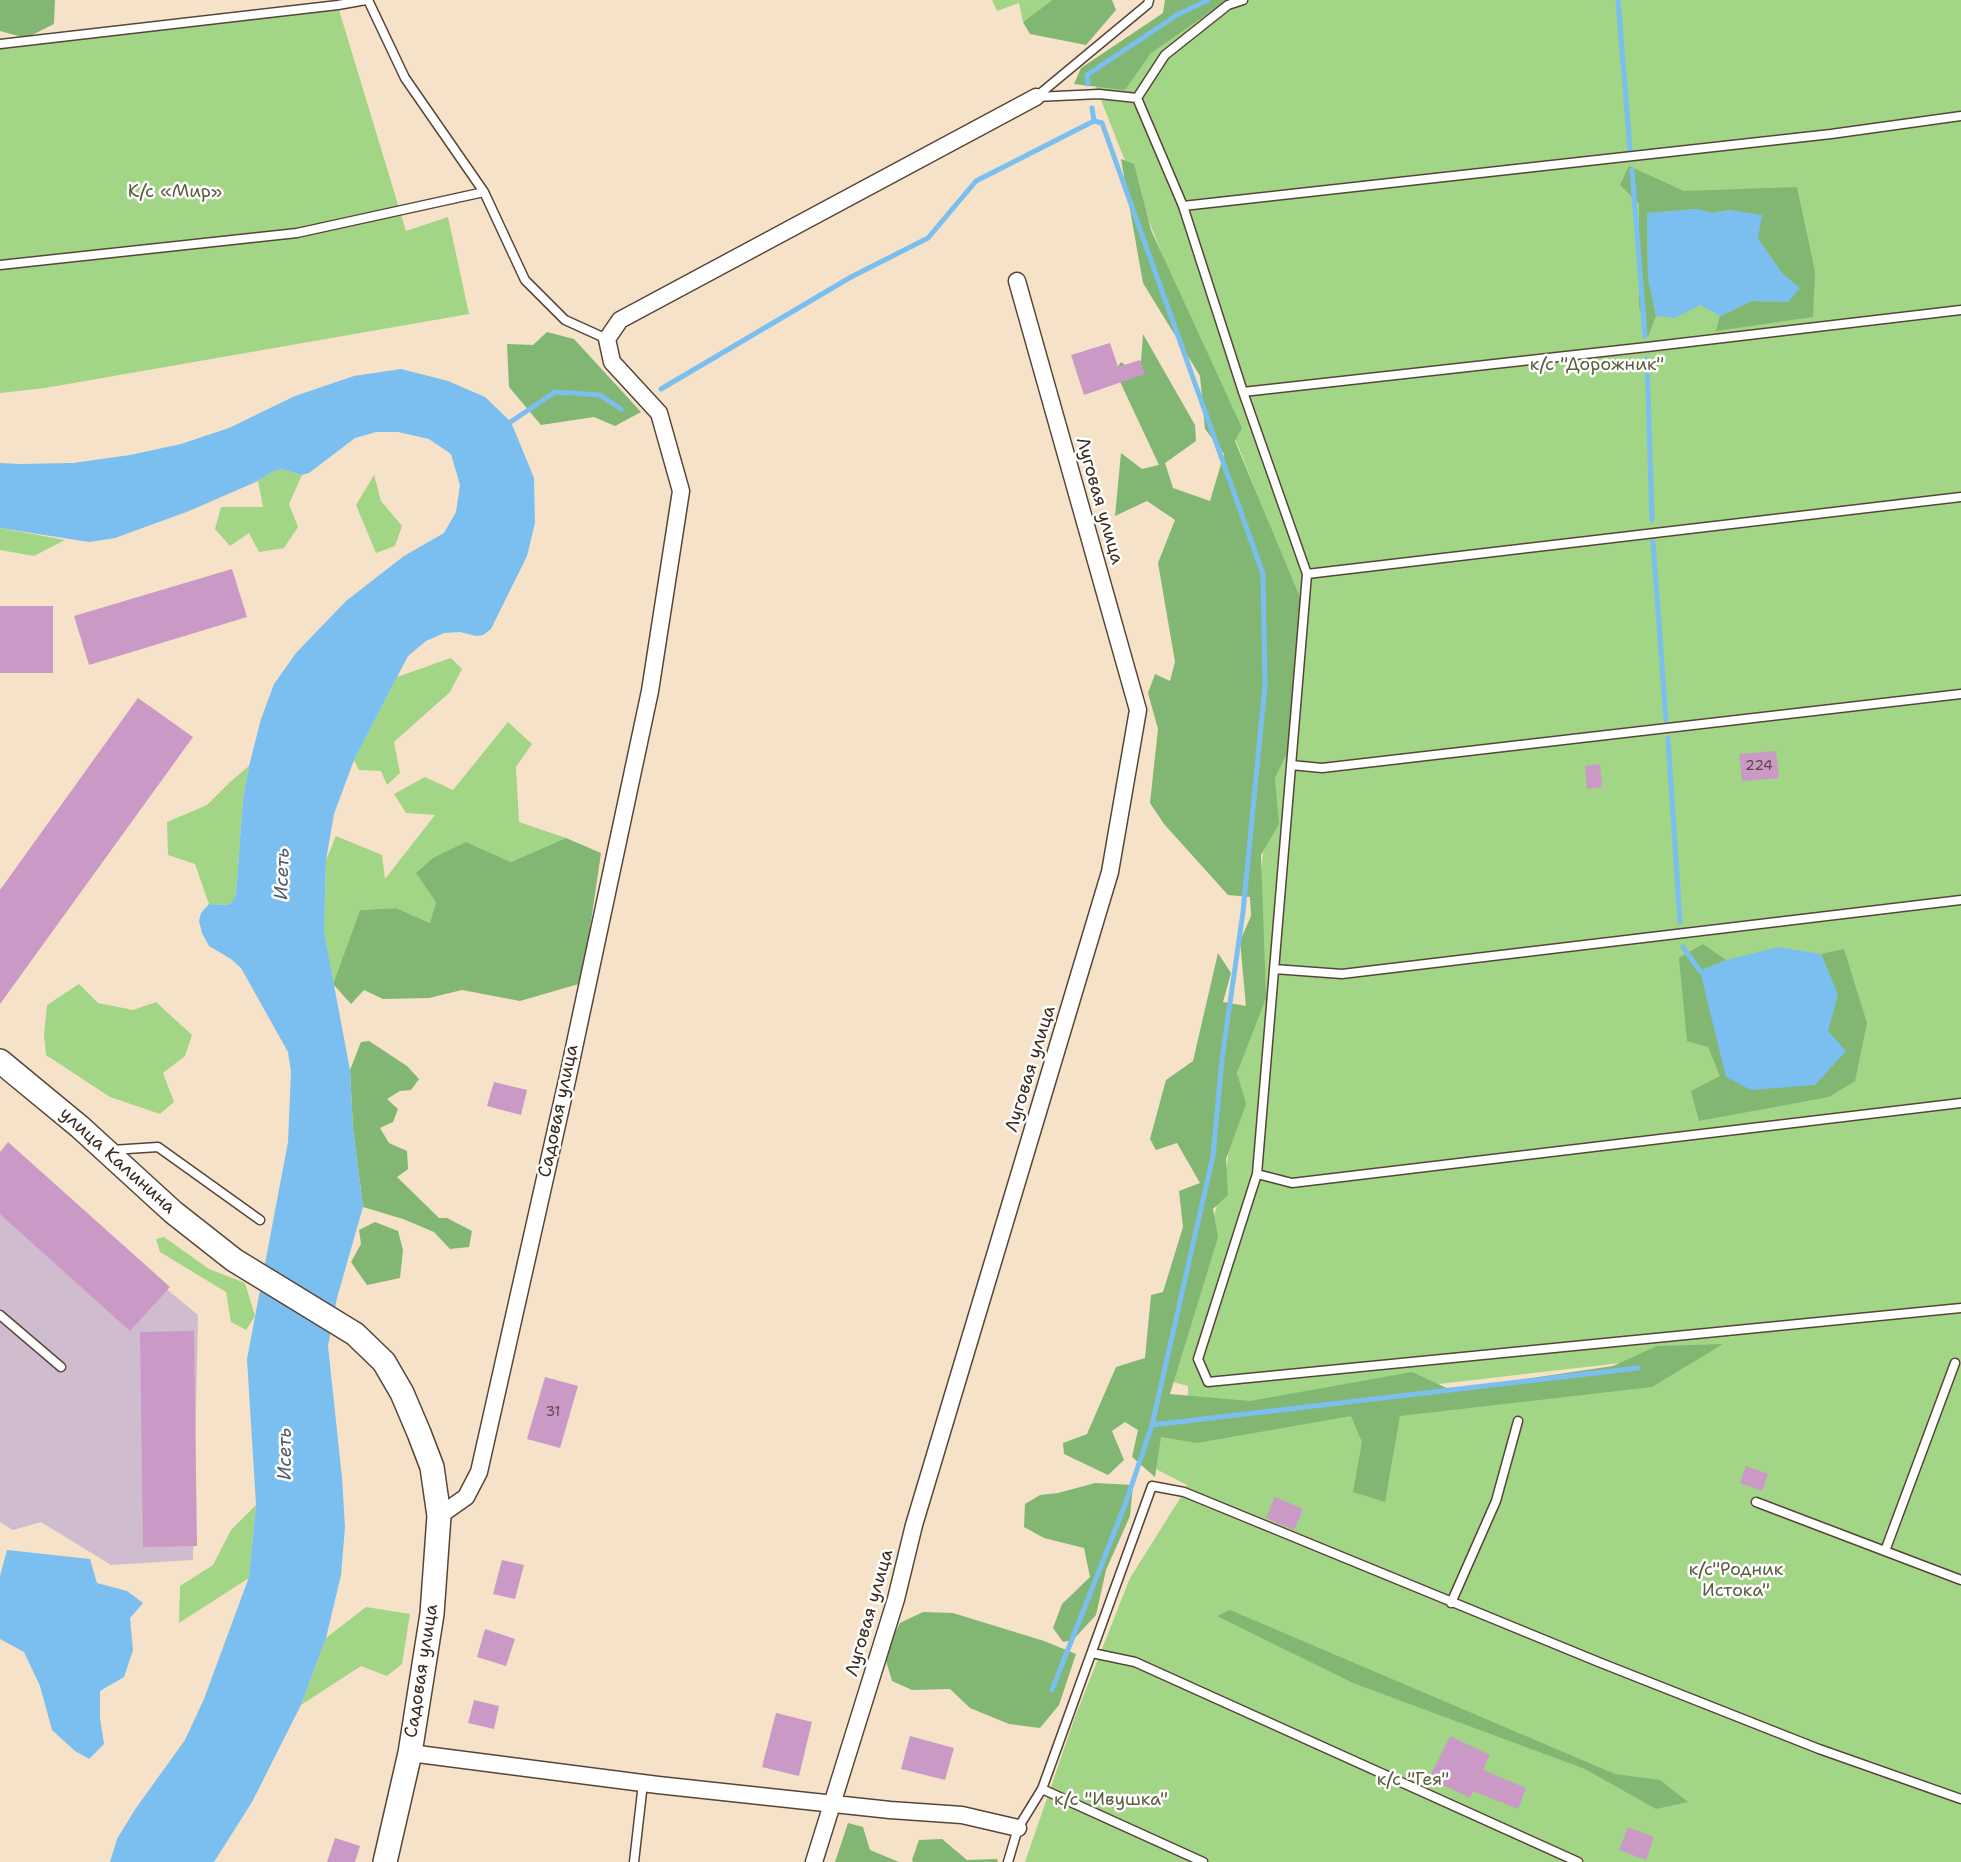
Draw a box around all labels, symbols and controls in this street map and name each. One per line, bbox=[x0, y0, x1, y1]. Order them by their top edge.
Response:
park label: К/с «Мир» bbox=[128, 181, 222, 203]
park label: к/с "Дорожник" bbox=[1530, 354, 1664, 376]
street label: Луговая улица bbox=[1071, 435, 1127, 567]
house number: 224 bbox=[1745, 758, 1773, 774]
water label: Исеть bbox=[271, 847, 295, 901]
street label: Луговая улица bbox=[1002, 1003, 1060, 1135]
street label: Садовая улица bbox=[534, 1043, 584, 1179]
street label: улица Калинина bbox=[55, 1103, 179, 1219]
house number: 31 bbox=[546, 1404, 560, 1420]
water label: Исеть bbox=[275, 1428, 297, 1480]
street label: Луговая улица bbox=[842, 1547, 898, 1679]
park label: к/с"Родник Истока" bbox=[1689, 1559, 1783, 1602]
street label: Садовая улица bbox=[401, 1603, 443, 1739]
park label: к/с "Гея" bbox=[1377, 1769, 1449, 1791]
park label: к/с "Ивушка" bbox=[1054, 1789, 1168, 1811]

